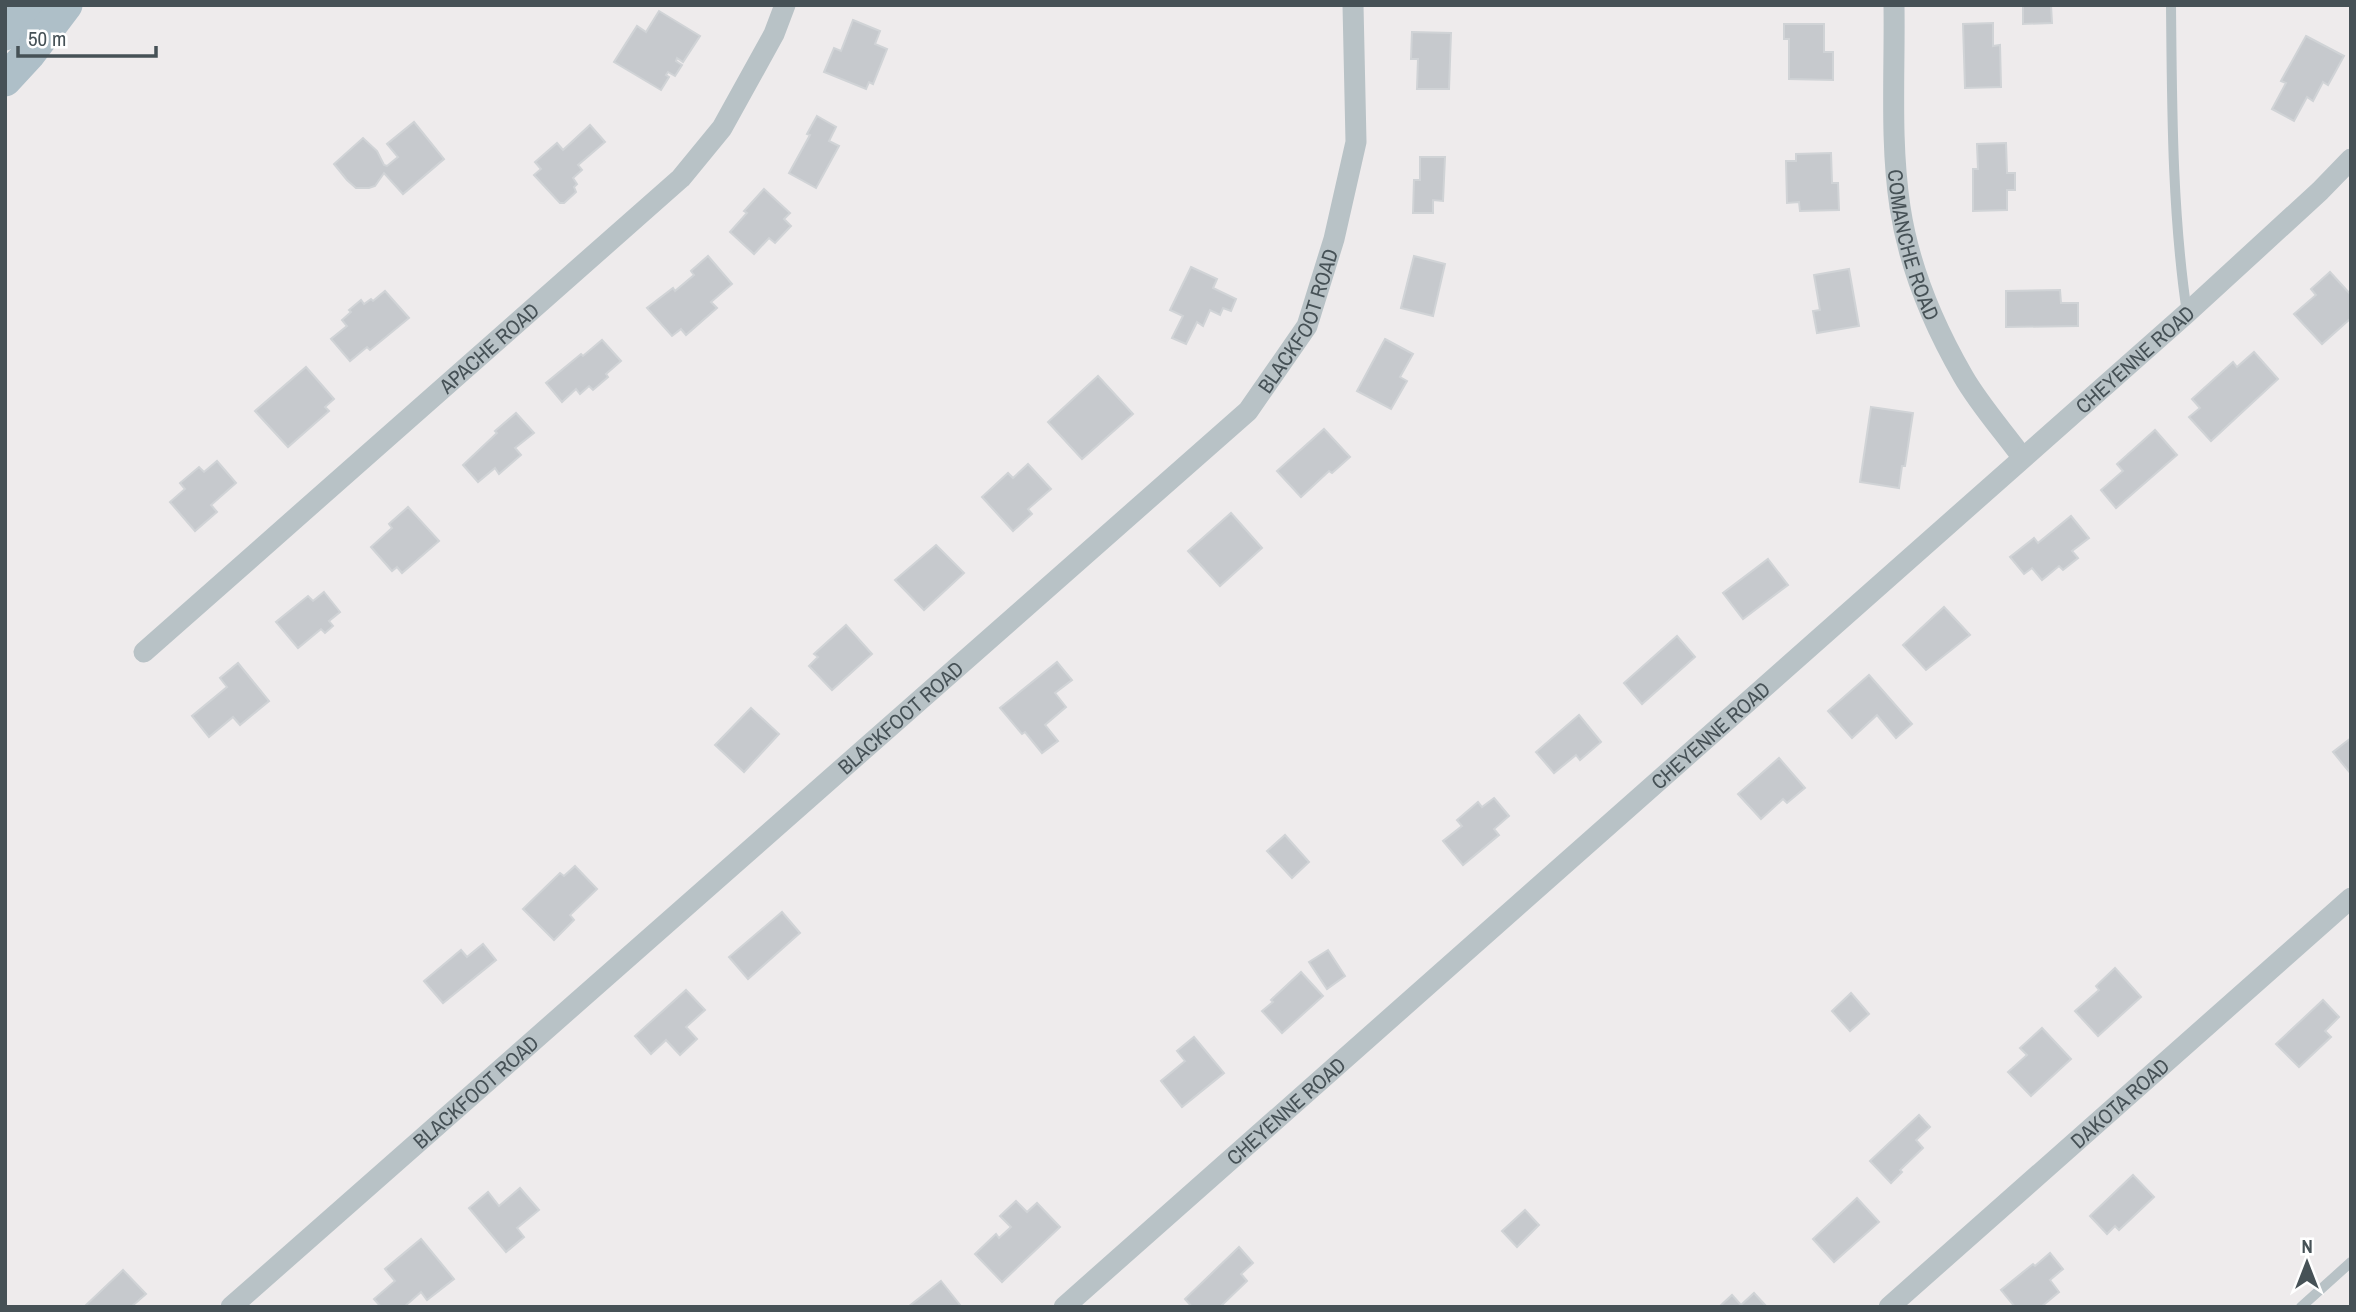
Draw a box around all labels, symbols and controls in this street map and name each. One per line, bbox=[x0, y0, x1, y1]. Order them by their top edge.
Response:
scale bar bbox=[18, 14, 156, 58]
text: 50 m bbox=[28, 24, 66, 53]
street label: COMANCHE ROAD bbox=[1881, 168, 1947, 325]
street label: BLACKFOOT ROAD bbox=[1250, 245, 1345, 399]
street label: APACHE ROAD bbox=[432, 296, 545, 400]
street label: CHEYENNE ROAD bbox=[2069, 299, 2201, 420]
street label: BLACKFOOT ROAD bbox=[831, 654, 969, 781]
street label: CHEYENNE ROAD bbox=[1644, 674, 1776, 796]
street label: BLACKFOOT ROAD bbox=[406, 1028, 545, 1155]
street label: CHEYENNE ROAD bbox=[1220, 1050, 1352, 1171]
street label: DAKOTA ROAD bbox=[2064, 1051, 2175, 1155]
north arrow bbox=[2272, 1228, 2342, 1298]
text: N bbox=[2301, 1233, 2313, 1259]

